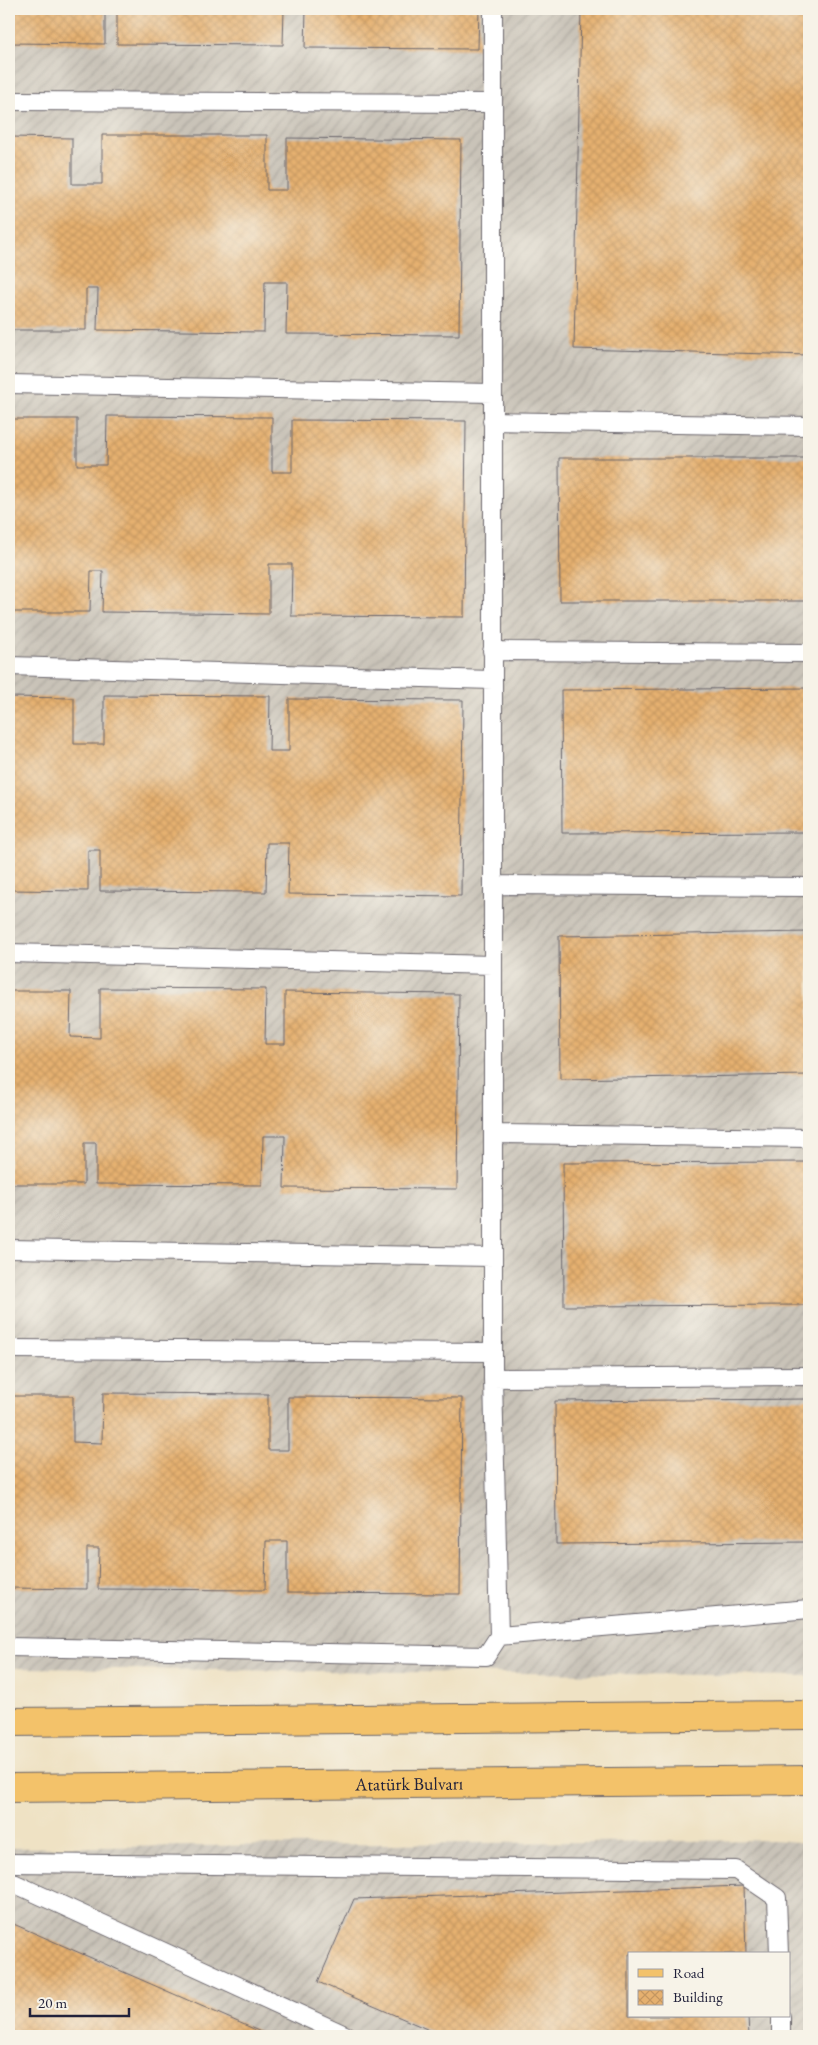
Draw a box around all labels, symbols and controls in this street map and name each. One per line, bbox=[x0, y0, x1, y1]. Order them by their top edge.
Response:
street label: Atatürk Bulvarı bbox=[354, 1771, 464, 1796]
legend bbox=[628, 1952, 790, 2018]
text: Road bbox=[673, 1963, 705, 1982]
scale bar bbox=[30, 1985, 129, 2017]
text: Building bbox=[673, 1987, 723, 2006]
text: 20 m bbox=[38, 1993, 67, 2012]

